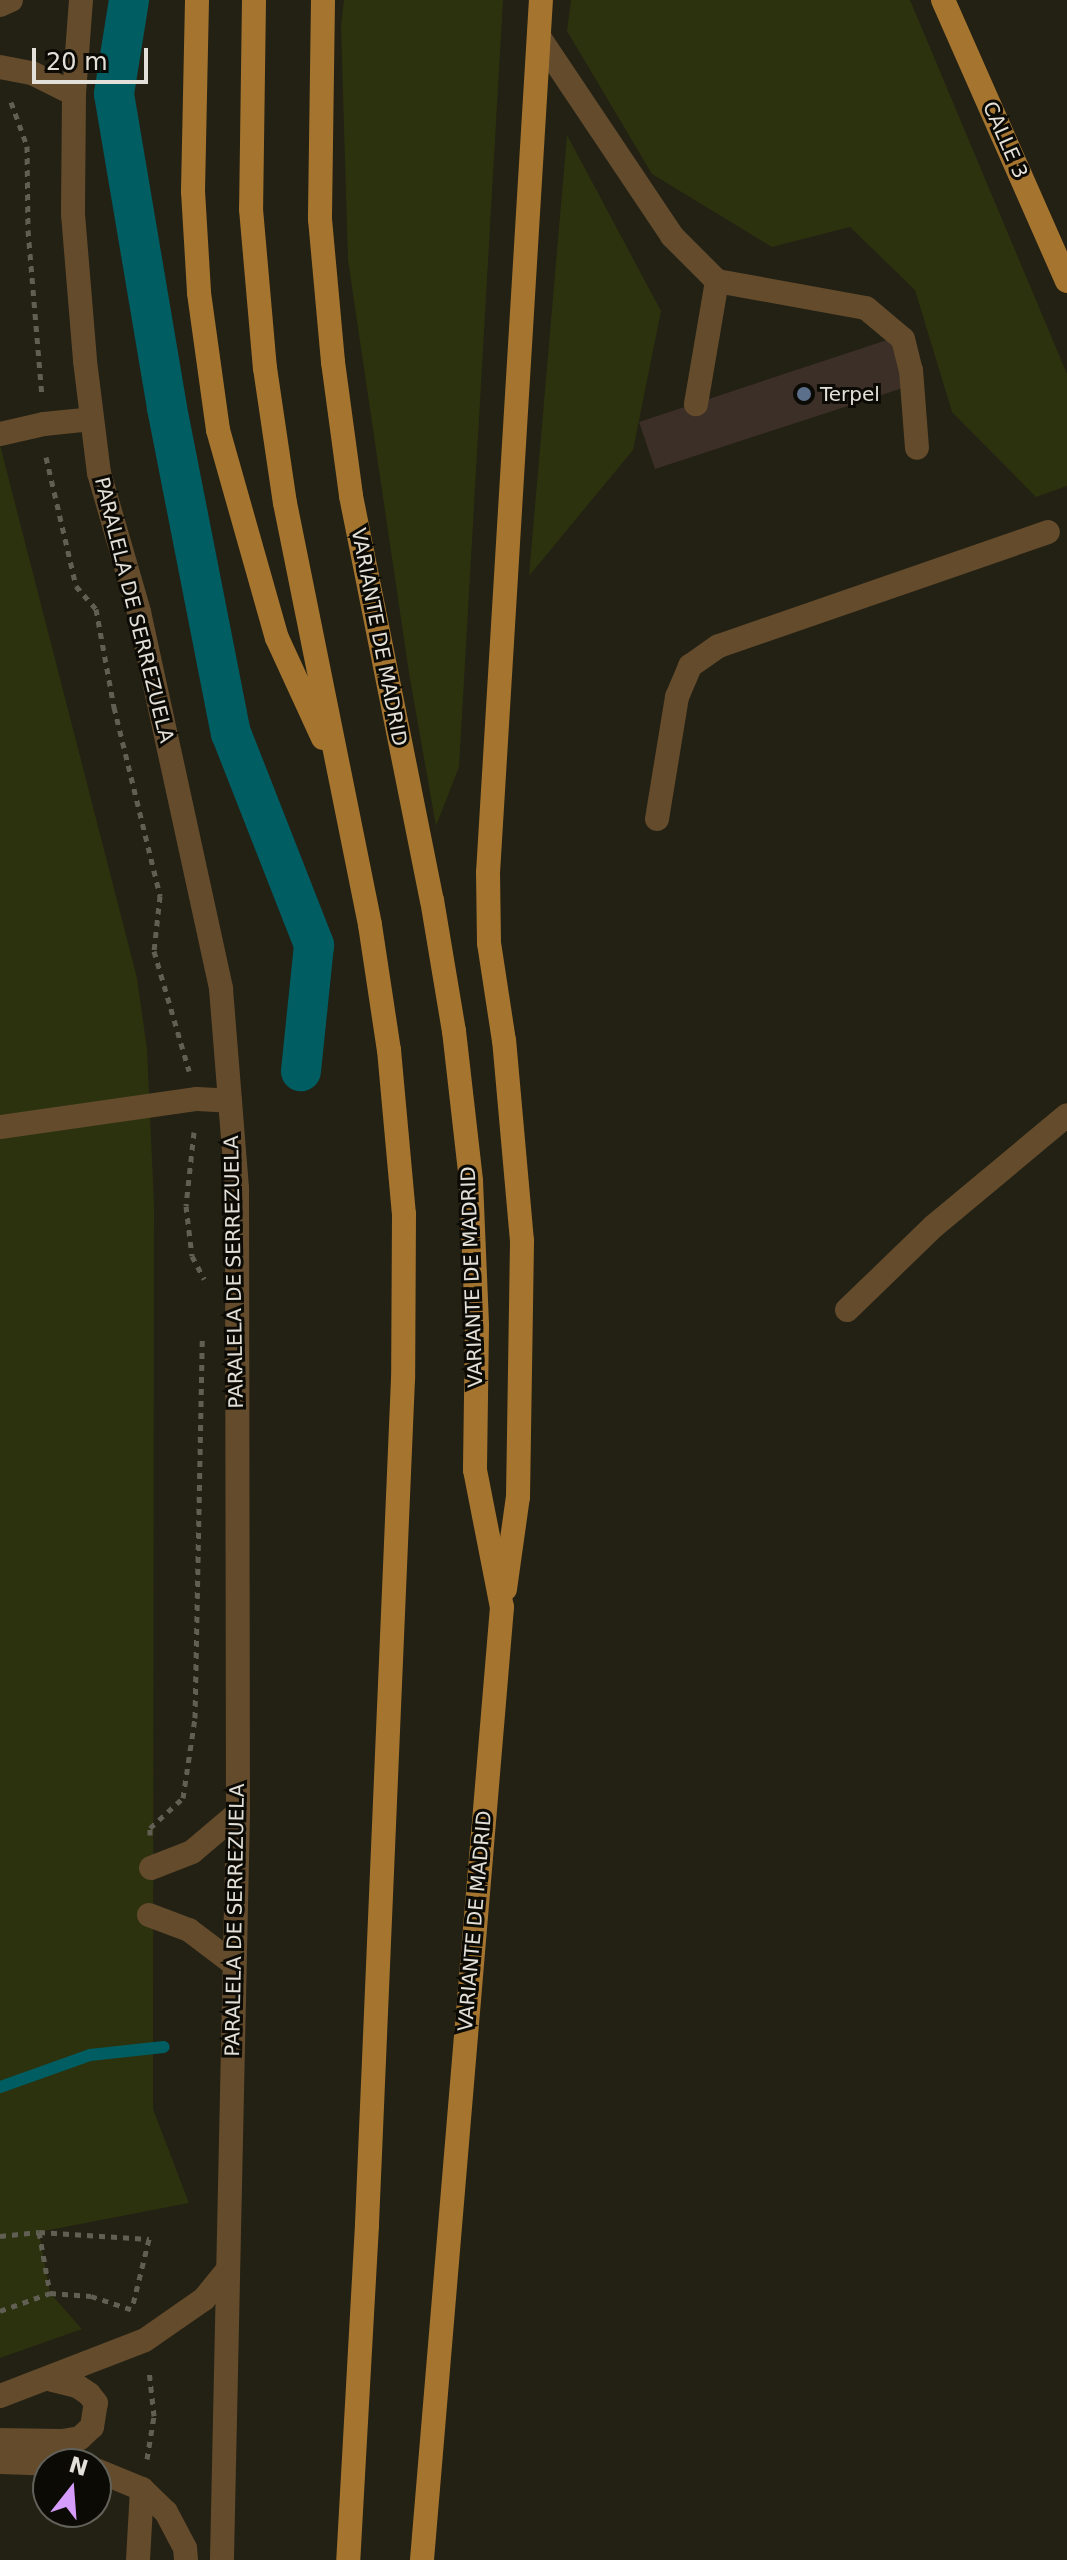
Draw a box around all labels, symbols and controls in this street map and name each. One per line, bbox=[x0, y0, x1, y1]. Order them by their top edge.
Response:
scale bar bbox=[36, 32, 152, 82]
text: 20 m bbox=[46, 48, 108, 76]
street label: CALLE 3 bbox=[977, 98, 1033, 182]
place label: Terpel bbox=[820, 382, 880, 406]
marker: Terpel bbox=[795, 385, 813, 403]
street label: PARALELA DE SERREZUELA bbox=[89, 475, 179, 745]
street label: VARIANTE DE MADRID bbox=[346, 526, 412, 748]
street label: PARALELA DE SERREZUELA bbox=[220, 1135, 248, 1409]
street label: VARIANTE DE MADRID bbox=[456, 1166, 488, 1388]
street label: PARALELA DE SERREZUELA bbox=[221, 1783, 249, 2057]
street label: VARIANTE DE MADRID bbox=[453, 1810, 497, 2032]
north arrow bbox=[32, 2448, 112, 2528]
text: N bbox=[66, 2452, 91, 2481]

